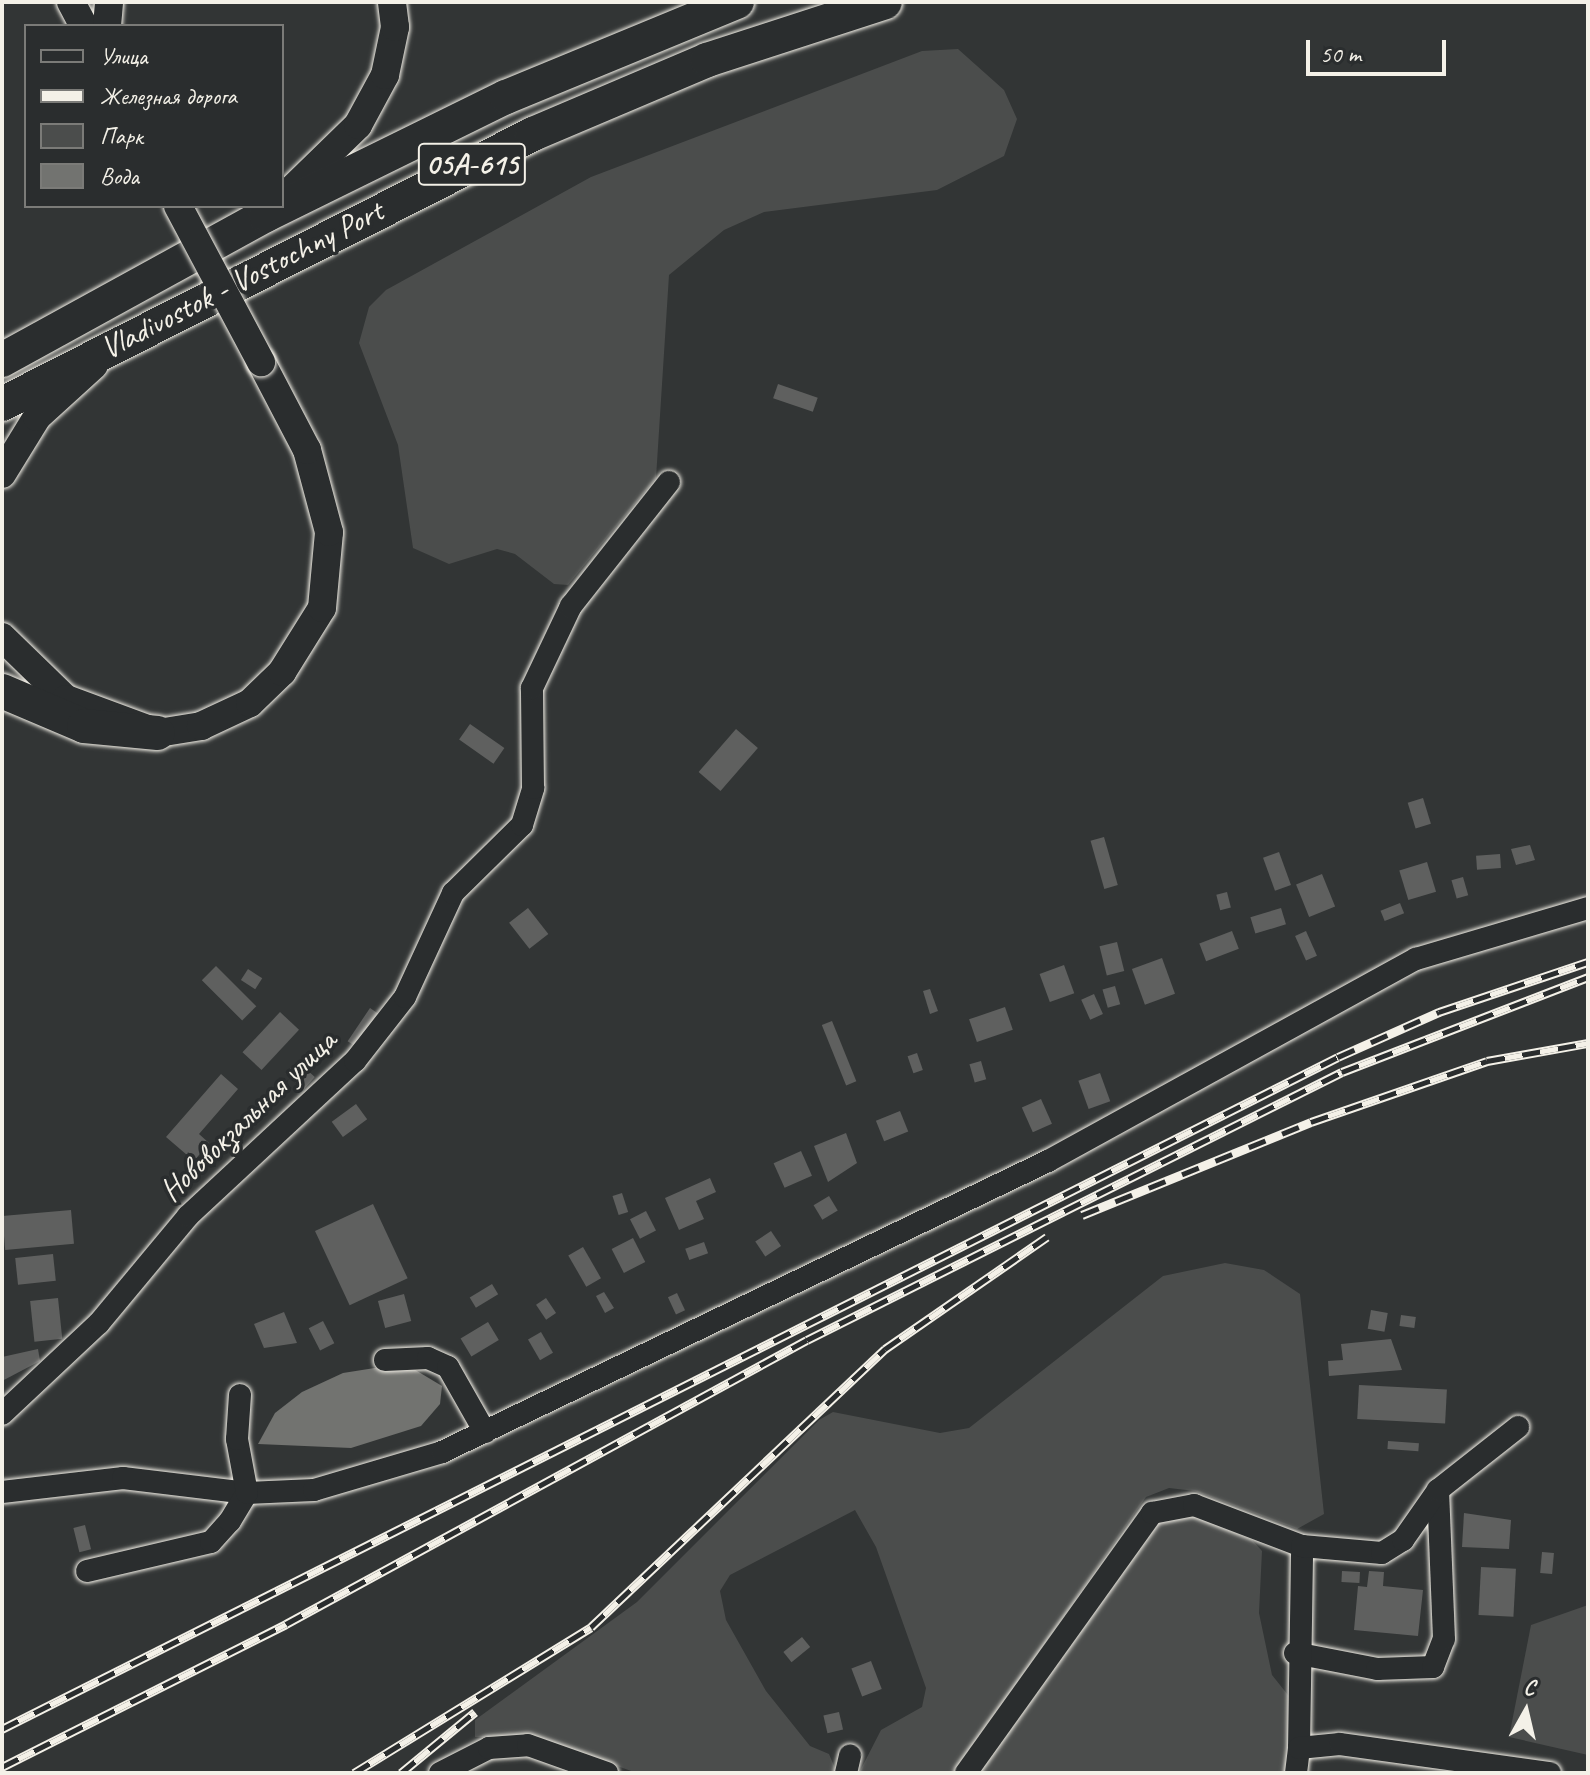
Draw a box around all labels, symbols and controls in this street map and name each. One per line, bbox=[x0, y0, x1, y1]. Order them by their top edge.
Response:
legend bbox=[24, 24, 284, 208]
scale bar bbox=[1310, 24, 1450, 74]
text: 50 m bbox=[1320, 39, 1361, 69]
text: Улица bbox=[100, 41, 148, 71]
text: Железная дорога bbox=[100, 81, 237, 111]
text: Парк bbox=[100, 121, 143, 151]
road number: 05А-615 bbox=[416, 138, 528, 190]
text: Вода bbox=[100, 161, 139, 191]
street label: Vladivostok - Vostochny Port bbox=[94, 192, 390, 368]
street label: Нововокзальная улица bbox=[151, 1022, 345, 1210]
north arrow bbox=[1486, 1671, 1566, 1751]
text: С bbox=[1522, 1673, 1537, 1702]

